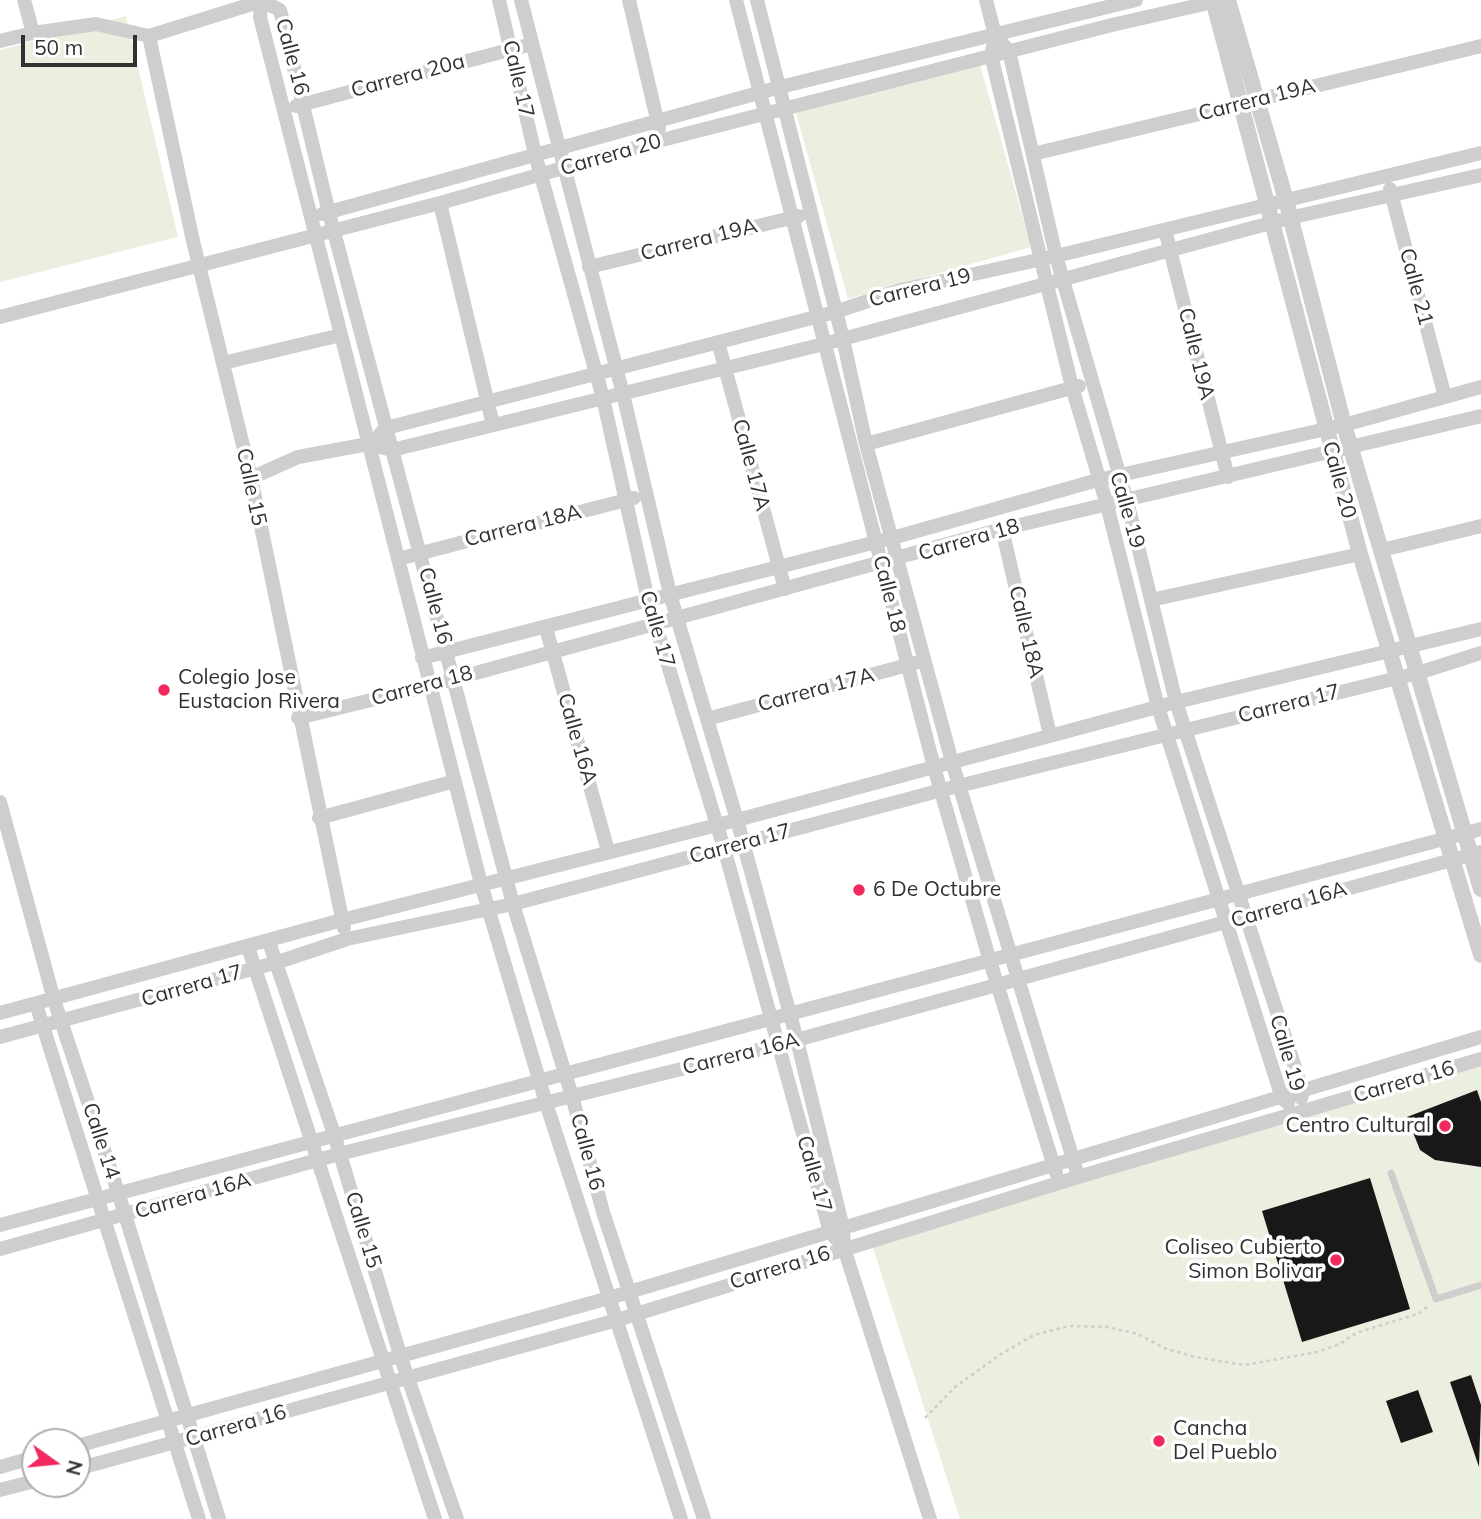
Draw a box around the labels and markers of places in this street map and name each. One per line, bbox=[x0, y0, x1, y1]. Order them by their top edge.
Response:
place label: Colegio Jose Eustacion Rivera bbox=[178, 665, 340, 715]
marker: Colegio Jose Eustacion Rivera bbox=[156, 682, 172, 698]
place label: 6 De Octubre bbox=[873, 877, 1001, 903]
marker: 6 De Octubre bbox=[851, 882, 867, 898]
place label: Centro Cultural bbox=[1286, 1113, 1431, 1139]
marker: Centro Cultural bbox=[1437, 1118, 1453, 1134]
place label: Coliseo Cubierto Simon Bolivar bbox=[1164, 1235, 1322, 1285]
marker: Coliseo Cubierto Simon Bolivar bbox=[1328, 1252, 1344, 1268]
place label: Cancha Del Pueblo bbox=[1173, 1416, 1277, 1466]
marker: Cancha Del Pueblo bbox=[1151, 1433, 1167, 1449]

